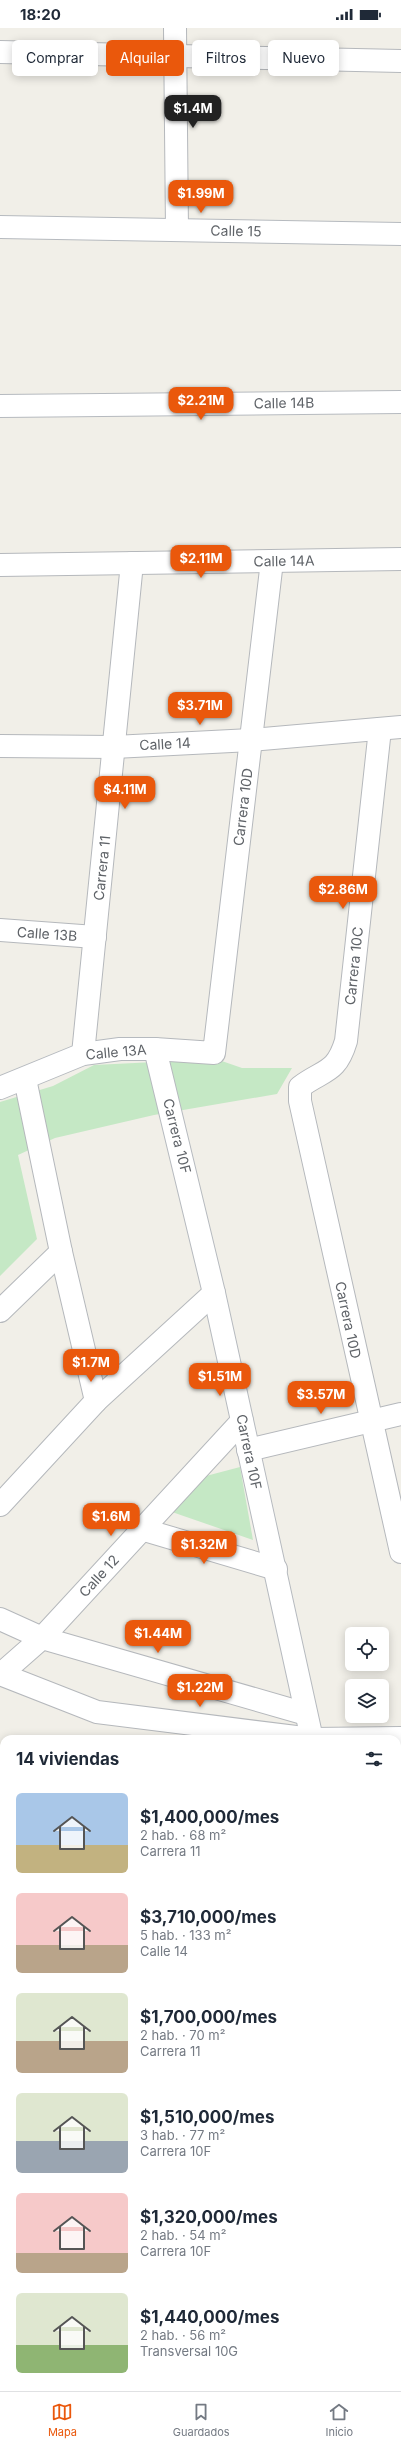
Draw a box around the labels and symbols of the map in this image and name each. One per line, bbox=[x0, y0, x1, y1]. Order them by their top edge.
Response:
pin: $1.4M bbox=[165, 95, 221, 129]
pin: $1.99M bbox=[168, 180, 234, 214]
street label: Calle 15 bbox=[210, 222, 262, 239]
pin: $2.21M bbox=[168, 387, 234, 421]
street label: Calle 14B bbox=[253, 393, 315, 412]
pin: $2.11M bbox=[168, 545, 234, 579]
street label: Calle 14A bbox=[253, 551, 315, 570]
pin: $3.71M bbox=[167, 692, 233, 726]
street label: Calle 14 bbox=[139, 734, 191, 753]
street label: Carrera 10D bbox=[229, 767, 256, 847]
pin: $4.11M bbox=[92, 776, 158, 810]
street label: Carrera 11 bbox=[90, 835, 113, 901]
pin: $2.86M bbox=[310, 876, 376, 910]
street label: Calle 13B bbox=[16, 923, 78, 944]
street label: Carrera 10C bbox=[341, 926, 366, 1006]
street label: Calle 13A bbox=[85, 1040, 147, 1063]
street label: Carrera 10F bbox=[160, 1097, 195, 1175]
street label: Carrera 10D bbox=[332, 1280, 365, 1360]
pin: $1.7M bbox=[63, 1349, 119, 1383]
pin: $1.51M bbox=[187, 1363, 253, 1397]
pin: $3.57M bbox=[288, 1381, 354, 1415]
street label: Carrera 10F bbox=[233, 1413, 266, 1491]
pin: $1.6M bbox=[83, 1503, 139, 1537]
pin: $1.32M bbox=[171, 1531, 237, 1565]
street label: Calle 12 bbox=[75, 1551, 122, 1600]
pin: $1.44M bbox=[125, 1620, 191, 1654]
pin: $1.22M bbox=[167, 1674, 233, 1708]

